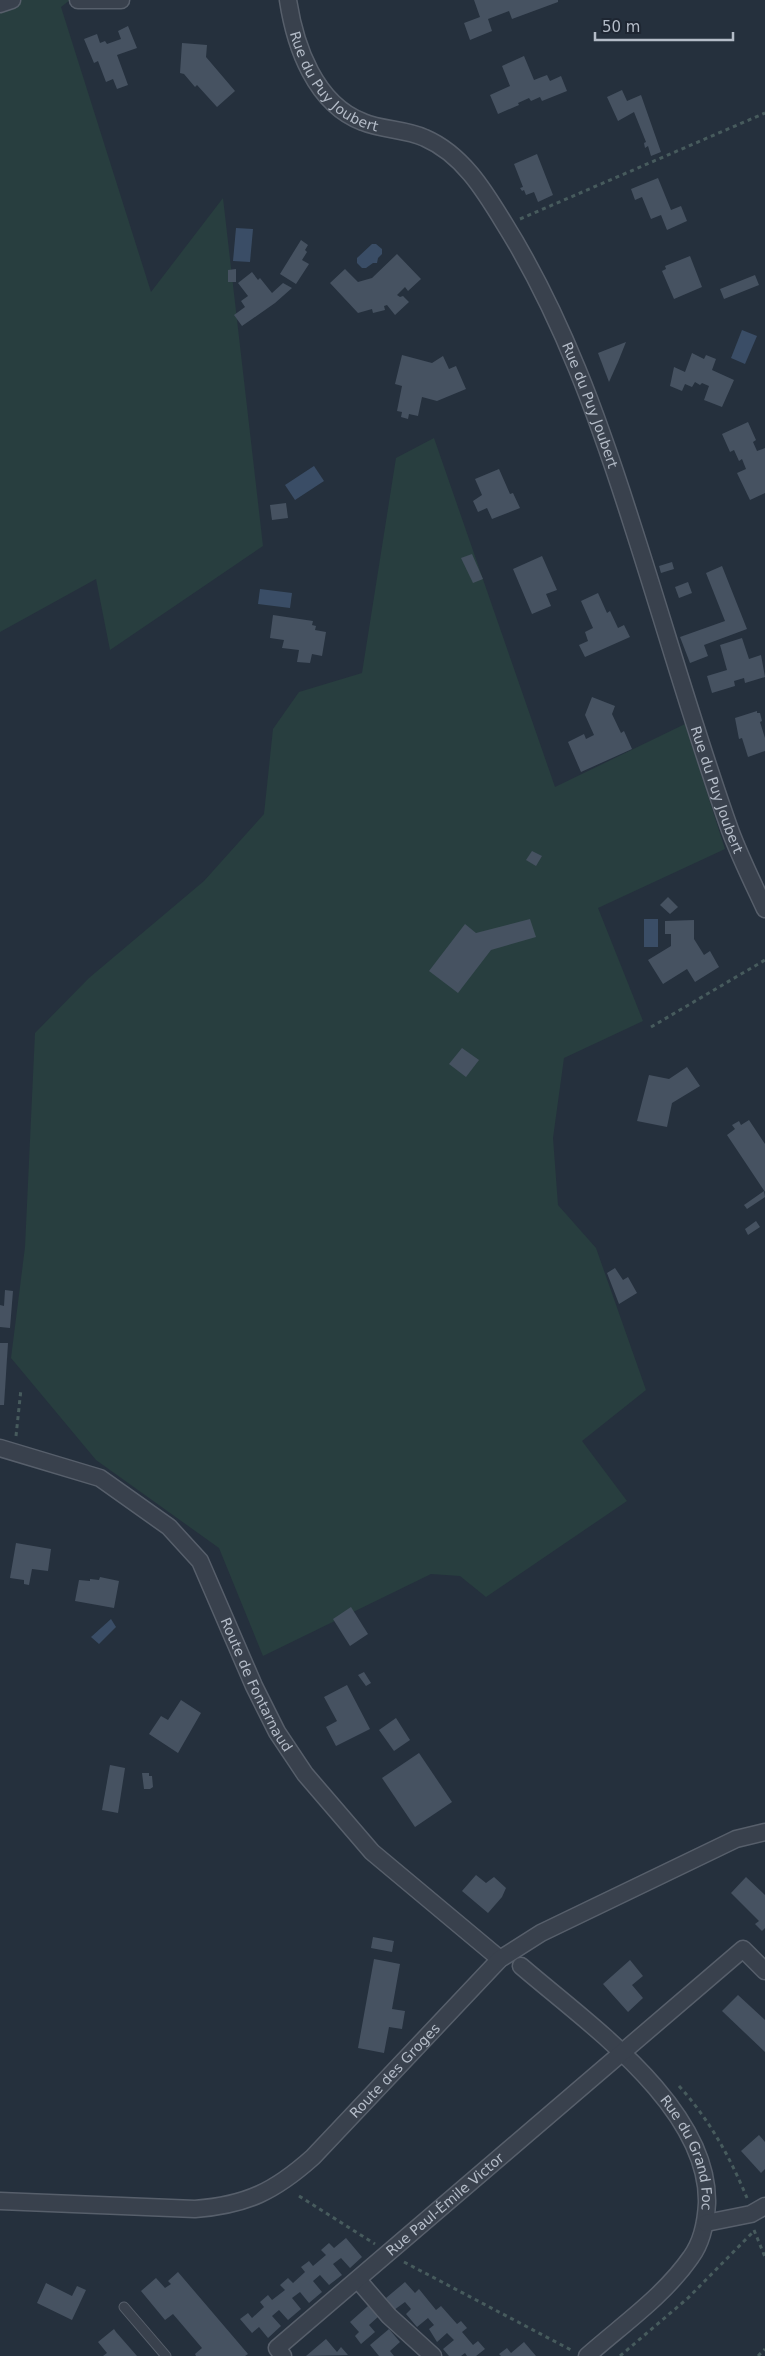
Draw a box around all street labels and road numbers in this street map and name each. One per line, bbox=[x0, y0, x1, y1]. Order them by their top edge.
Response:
street label: Rue du Puy Joubert bbox=[287, 29, 381, 135]
street label: Rue du Puy Joubert bbox=[559, 340, 621, 471]
street label: Rue du Puy Joubert bbox=[688, 724, 747, 856]
street label: Route de Fontarnaud bbox=[217, 1615, 296, 1755]
street label: Route des Groges bbox=[346, 2020, 443, 2121]
street label: Rue du Grand Foc bbox=[657, 2092, 715, 2211]
street label: Rue Paul-Émile Victor bbox=[383, 2149, 507, 2259]

